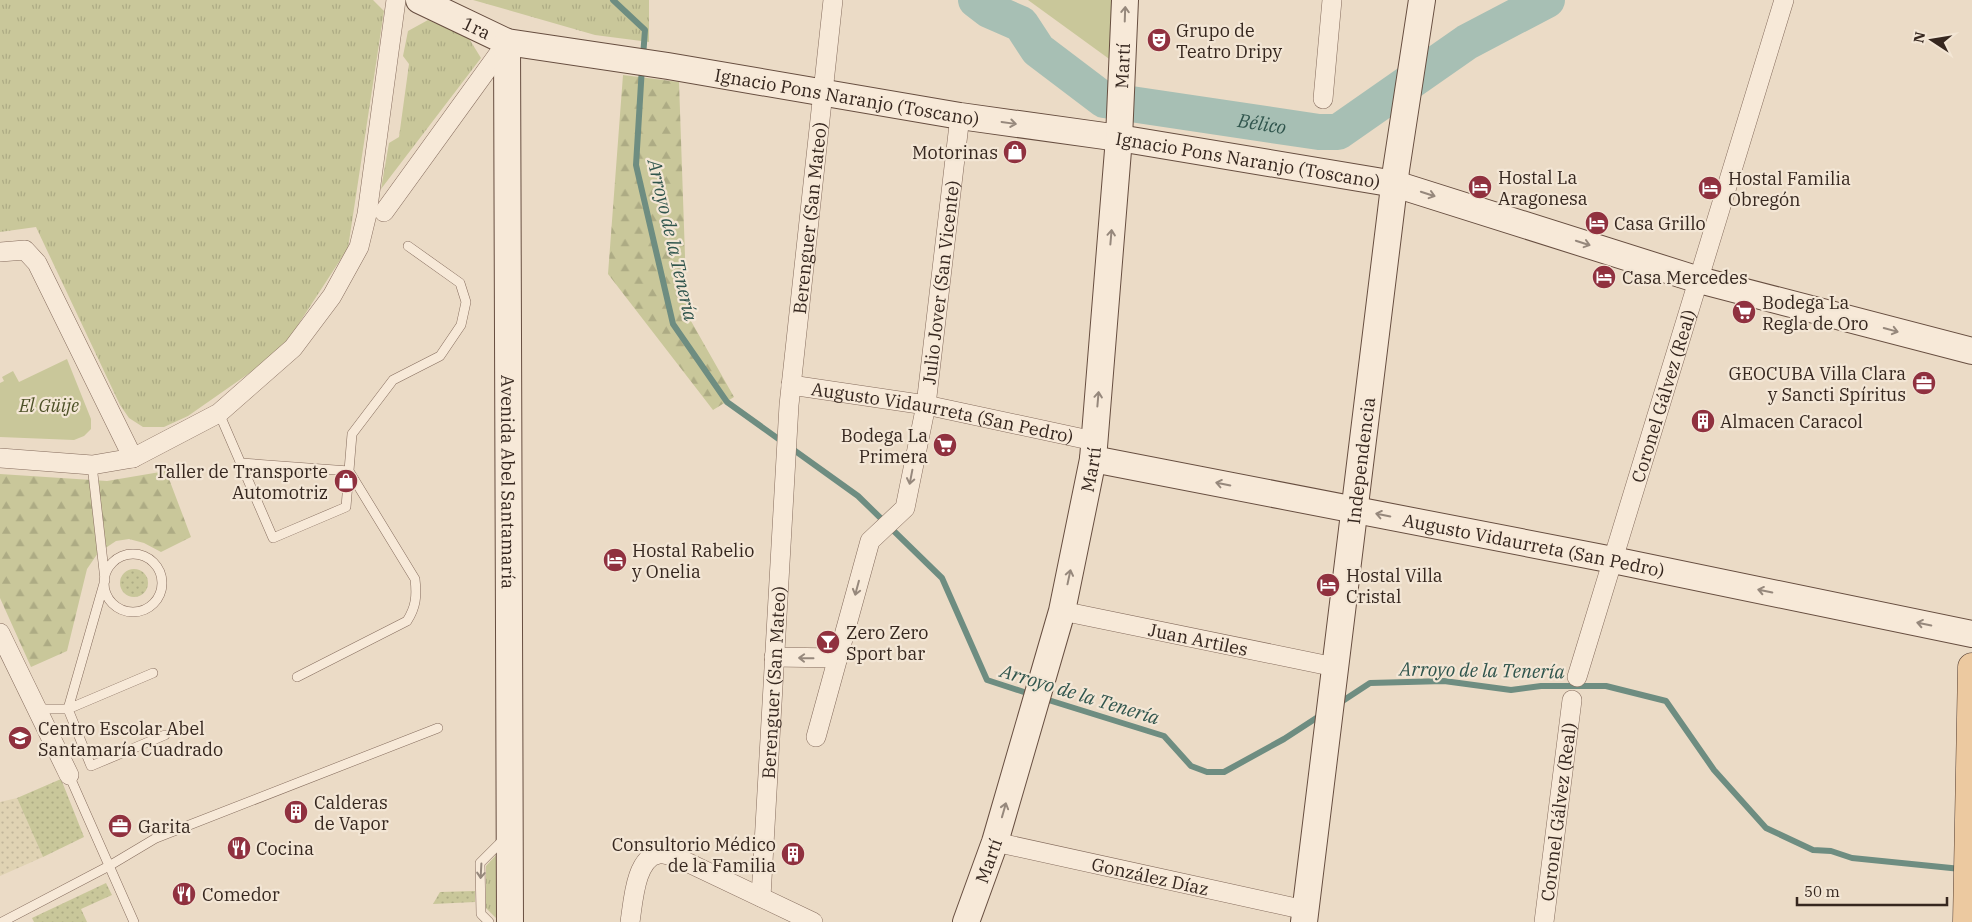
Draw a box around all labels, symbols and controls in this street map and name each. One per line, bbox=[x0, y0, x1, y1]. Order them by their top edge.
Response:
one-way arrow bbox=[1120, 6, 1129, 22]
street label: 1ra bbox=[459, 11, 495, 44]
north arrow bbox=[1907, 15, 1957, 65]
place label: Grupo de Teatro Dripy bbox=[1176, 19, 1282, 63]
theatre icon: Grupo de Teatro Dripy bbox=[1146, 27, 1172, 53]
text: N bbox=[1909, 30, 1929, 45]
street label: Martí bbox=[1110, 42, 1135, 89]
street label: Ignacio Pons Naranjo (Toscano) bbox=[713, 63, 981, 130]
water label: Bélico bbox=[1235, 108, 1288, 139]
one-way arrow bbox=[1001, 118, 1017, 128]
street label: Berenguer (San Mateo) bbox=[787, 121, 831, 315]
street label: Ignacio Pons Naranjo (Toscano) bbox=[1114, 126, 1382, 193]
shop icon: Motorinas bbox=[1002, 139, 1028, 165]
place label: Motorinas bbox=[912, 141, 998, 164]
water label: Arroyo de la Tenería bbox=[642, 155, 703, 324]
place label: Hostal La Aragonesa bbox=[1498, 166, 1588, 210]
place label: Hostal Familia Obregón bbox=[1728, 167, 1851, 211]
hotel icon: Hostal La Aragonesa bbox=[1467, 174, 1493, 200]
hotel icon: Hostal Familia Obregón bbox=[1697, 175, 1723, 201]
street label: Julio Jover (San Vicente) bbox=[917, 179, 964, 386]
one-way arrow bbox=[1420, 190, 1435, 199]
hotel icon: Casa Grillo bbox=[1584, 210, 1610, 236]
place label: Casa Grillo bbox=[1614, 212, 1706, 235]
one-way arrow bbox=[1106, 230, 1116, 246]
one-way arrow bbox=[1575, 239, 1590, 248]
hotel icon: Casa Mercedes bbox=[1591, 264, 1617, 290]
place label: Casa Mercedes bbox=[1622, 266, 1748, 289]
place label: Bodega La Regla de Oro bbox=[1762, 291, 1868, 335]
supermarket icon: Bodega La Regla de Oro bbox=[1731, 299, 1757, 325]
street label: Coronel Gálvez (Real) bbox=[1626, 306, 1700, 485]
one-way arrow bbox=[1882, 326, 1898, 335]
place label: GEOCUBA Villa Clara y Sancti Spíritus bbox=[1729, 362, 1906, 406]
office icon: GEOCUBA Villa Clara y Sancti Spíritus bbox=[1911, 370, 1937, 396]
street label: Avenida Abel Santamaría bbox=[497, 375, 520, 589]
street label: Augusto Vidaurreta (San Pedro) bbox=[810, 377, 1076, 448]
one-way arrow bbox=[1093, 392, 1102, 408]
park label: El Güije bbox=[18, 394, 79, 417]
street label: Independencia bbox=[1341, 396, 1380, 525]
building icon: Almacen Caracol bbox=[1690, 408, 1716, 434]
place label: Almacen Caracol bbox=[1720, 410, 1863, 433]
place label: Bodega La Primera bbox=[841, 424, 928, 468]
supermarket icon: Bodega La Primera bbox=[932, 432, 958, 458]
street label: Martí bbox=[1075, 446, 1105, 494]
place label: Taller de Transporte Automotriz bbox=[155, 460, 328, 504]
shop icon: Taller de Transporte Automotriz bbox=[333, 468, 359, 494]
one-way arrow bbox=[906, 468, 915, 484]
one-way arrow bbox=[1216, 479, 1232, 488]
street label: Augusto Vidaurreta (San Pedro) bbox=[1401, 508, 1667, 582]
one-way arrow bbox=[1375, 510, 1391, 519]
place label: Hostal Rabelio y Onelia bbox=[632, 539, 754, 583]
hotel icon: Hostal Rabelio y Onelia bbox=[602, 547, 628, 573]
place label: Hostal Villa Cristal bbox=[1346, 564, 1443, 608]
one-way arrow bbox=[1065, 569, 1074, 585]
hotel icon: Hostal Villa Cristal bbox=[1315, 572, 1341, 598]
one-way arrow bbox=[852, 580, 862, 596]
street label: Berenguer (San Mateo) bbox=[756, 585, 790, 779]
one-way arrow bbox=[1758, 586, 1774, 596]
street label: Juan Artiles bbox=[1146, 617, 1250, 660]
one-way arrow bbox=[1917, 619, 1933, 628]
place label: Zero Zero Sport bar bbox=[846, 621, 928, 665]
bar icon: Zero Zero Sport bar bbox=[815, 629, 841, 655]
one-way arrow bbox=[798, 653, 814, 662]
water label: Arroyo de la Tenería bbox=[1397, 657, 1566, 683]
water label: Arroyo de la Tenería bbox=[996, 658, 1163, 730]
place label: Centro Escolar Abel Santamaría Cuadrado bbox=[38, 717, 223, 761]
street label: Coronel Gálvez (Real) bbox=[1535, 721, 1581, 903]
school or university icon: Centro Escolar Abel Santamaría Cuadrado bbox=[7, 725, 33, 751]
place label: Calderas de Vapor bbox=[314, 791, 389, 835]
building icon: Calderas de Vapor bbox=[283, 799, 309, 825]
one-way arrow bbox=[1000, 802, 1009, 818]
office icon: Garita bbox=[107, 813, 133, 839]
place label: Garita bbox=[138, 815, 191, 838]
place label: Consultorio Médico de la Familia bbox=[612, 833, 776, 877]
restaurant icon: Cocina bbox=[226, 835, 252, 861]
street label: Martí bbox=[970, 835, 1007, 886]
place label: Cocina bbox=[256, 837, 314, 860]
building icon: Consultorio Médico de la Familia bbox=[780, 841, 806, 867]
street label: González Díaz bbox=[1090, 852, 1211, 900]
one-way arrow bbox=[477, 862, 486, 878]
scale bar bbox=[1797, 874, 1947, 906]
restaurant icon: Comedor bbox=[171, 881, 197, 907]
text: 50 m bbox=[1804, 882, 1840, 901]
place label: Comedor bbox=[202, 883, 280, 906]

